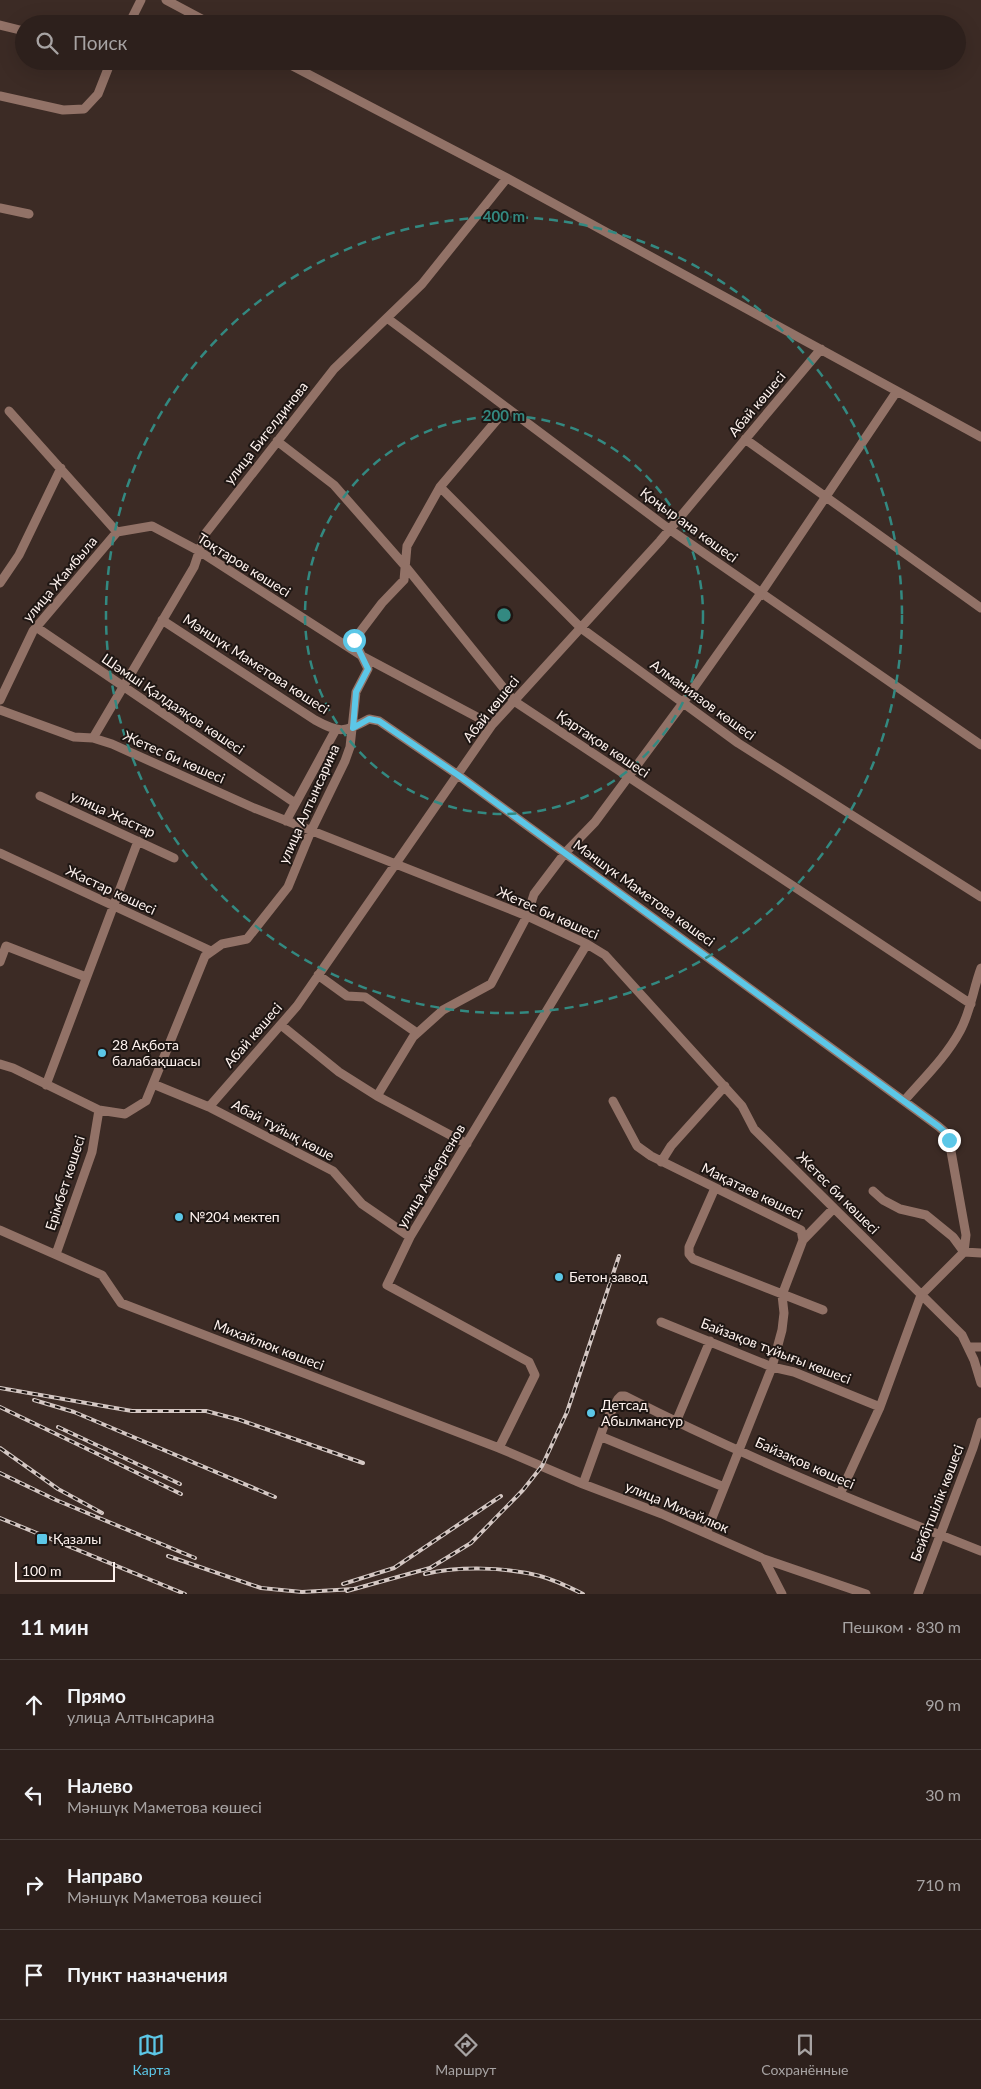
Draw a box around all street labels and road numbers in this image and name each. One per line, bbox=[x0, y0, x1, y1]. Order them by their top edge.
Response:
street label: Абай көшесі bbox=[724, 368, 789, 440]
street label: улица Бигелдинова bbox=[220, 378, 311, 488]
street label: Қоңыр ана көшесі bbox=[637, 483, 741, 566]
street label: Тоқтаров көшесі bbox=[195, 529, 294, 600]
street label: улица Жамбыла bbox=[19, 532, 100, 625]
street label: Мәншүк Маметова көшесі bbox=[180, 610, 332, 717]
street label: Шәмші Қалдаяқов көшесі bbox=[99, 650, 248, 758]
street label: Алманиязов көшесі bbox=[647, 656, 759, 744]
street label: Абай көшесі bbox=[459, 672, 522, 745]
street label: Қартақов көшесі bbox=[554, 706, 653, 781]
street label: Жетес би көшесі bbox=[121, 727, 228, 787]
street label: улица Алтынсарина bbox=[275, 741, 343, 866]
street label: улица Жастар bbox=[68, 786, 159, 841]
street label: Мәншүк Маметова көшесі bbox=[570, 836, 718, 950]
street label: Жастар көшесі bbox=[64, 861, 159, 918]
street label: Жетес би көшесі bbox=[495, 883, 602, 943]
street label: Абай көшесі bbox=[220, 999, 285, 1070]
street label: Абай тұйық көше bbox=[229, 1095, 337, 1164]
street label: улица Айбергенов bbox=[393, 1121, 468, 1231]
street label: Ерімбет көшесі bbox=[41, 1133, 88, 1233]
street label: Жетес би көшесі bbox=[794, 1148, 883, 1237]
street label: Мақатаев көшесі bbox=[699, 1159, 805, 1222]
street label: Байзақов тұйығы көшесі bbox=[699, 1314, 854, 1387]
street label: Михайлюк көшесі bbox=[212, 1316, 327, 1373]
street label: Байзақов көшесі bbox=[753, 1433, 858, 1492]
street label: Бейбітшілік көшесі bbox=[906, 1442, 967, 1564]
street label: улица Михайлюк bbox=[623, 1477, 732, 1536]

